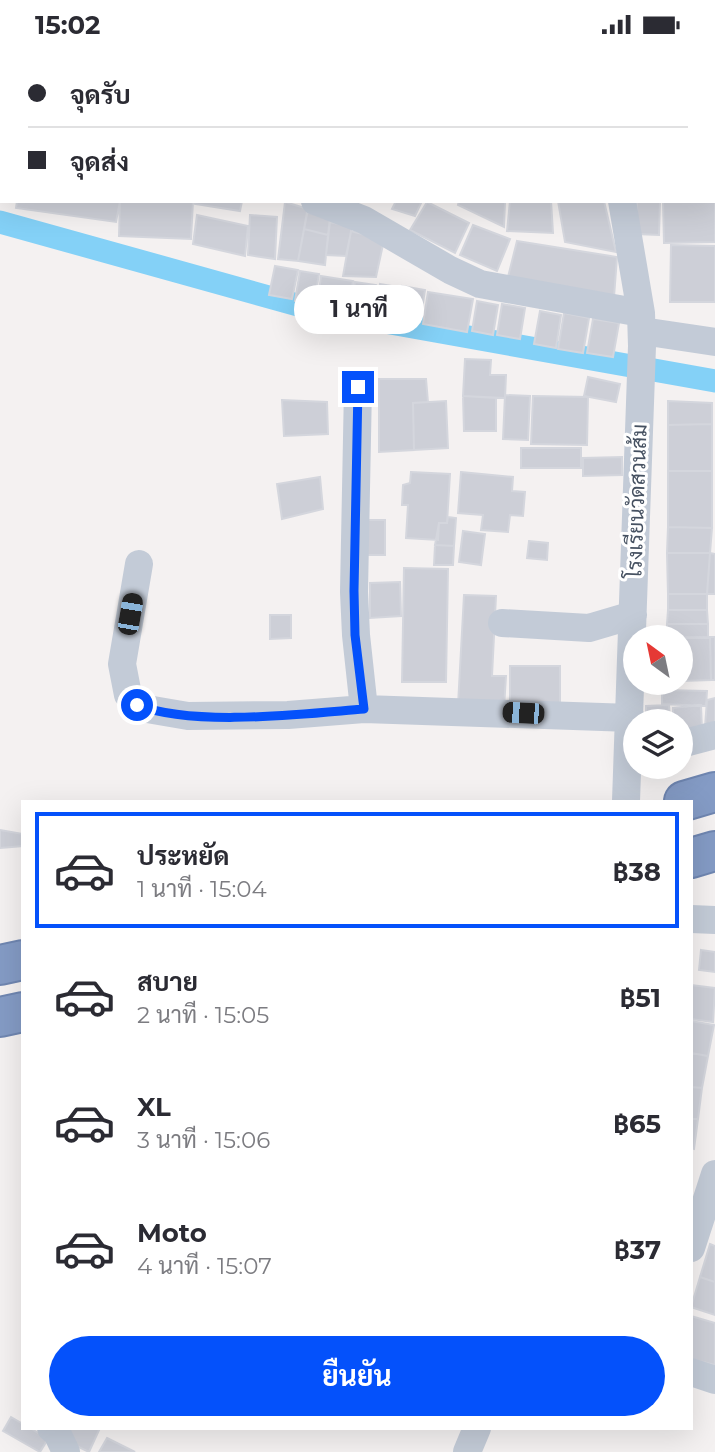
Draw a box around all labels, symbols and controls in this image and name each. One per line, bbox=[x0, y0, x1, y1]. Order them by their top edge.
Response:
text: 15:02 bbox=[35, 9, 100, 41]
text: จุดรับ bbox=[70, 79, 131, 111]
text: จุดส่ง bbox=[70, 146, 129, 178]
callout: 1 นาที bbox=[293, 285, 423, 335]
text: 1 นาที bbox=[330, 295, 388, 323]
route end bbox=[342, 371, 374, 403]
street label: โรงเรียนวัดสวนส้ม bbox=[621, 423, 652, 580]
car bbox=[117, 591, 144, 637]
north arrow bbox=[623, 625, 693, 695]
map controls bbox=[623, 625, 693, 779]
route start bbox=[121, 689, 153, 721]
car bbox=[502, 701, 545, 725]
button: layers bbox=[623, 709, 693, 779]
icon: car bbox=[53, 839, 116, 902]
text: ประหยัด bbox=[137, 840, 230, 872]
text: ฿38 bbox=[613, 856, 661, 888]
text: 1 นาที · 15:04 bbox=[137, 875, 267, 903]
icon: car bbox=[53, 965, 116, 1028]
text: สบาย bbox=[137, 966, 198, 998]
text: ฿51 bbox=[620, 982, 661, 1014]
text: 2 นาที · 15:05 bbox=[137, 1001, 269, 1029]
icon: car bbox=[53, 1091, 116, 1154]
text: XL bbox=[137, 1091, 171, 1123]
text: ฿65 bbox=[613, 1108, 661, 1140]
text: 3 นาที · 15:06 bbox=[137, 1126, 270, 1154]
icon: car bbox=[53, 1217, 116, 1280]
text: Moto bbox=[137, 1217, 207, 1249]
text: ฿37 bbox=[614, 1234, 661, 1266]
text: 4 นาที · 15:07 bbox=[137, 1252, 272, 1280]
button: ยืนยัน bbox=[49, 1336, 665, 1416]

